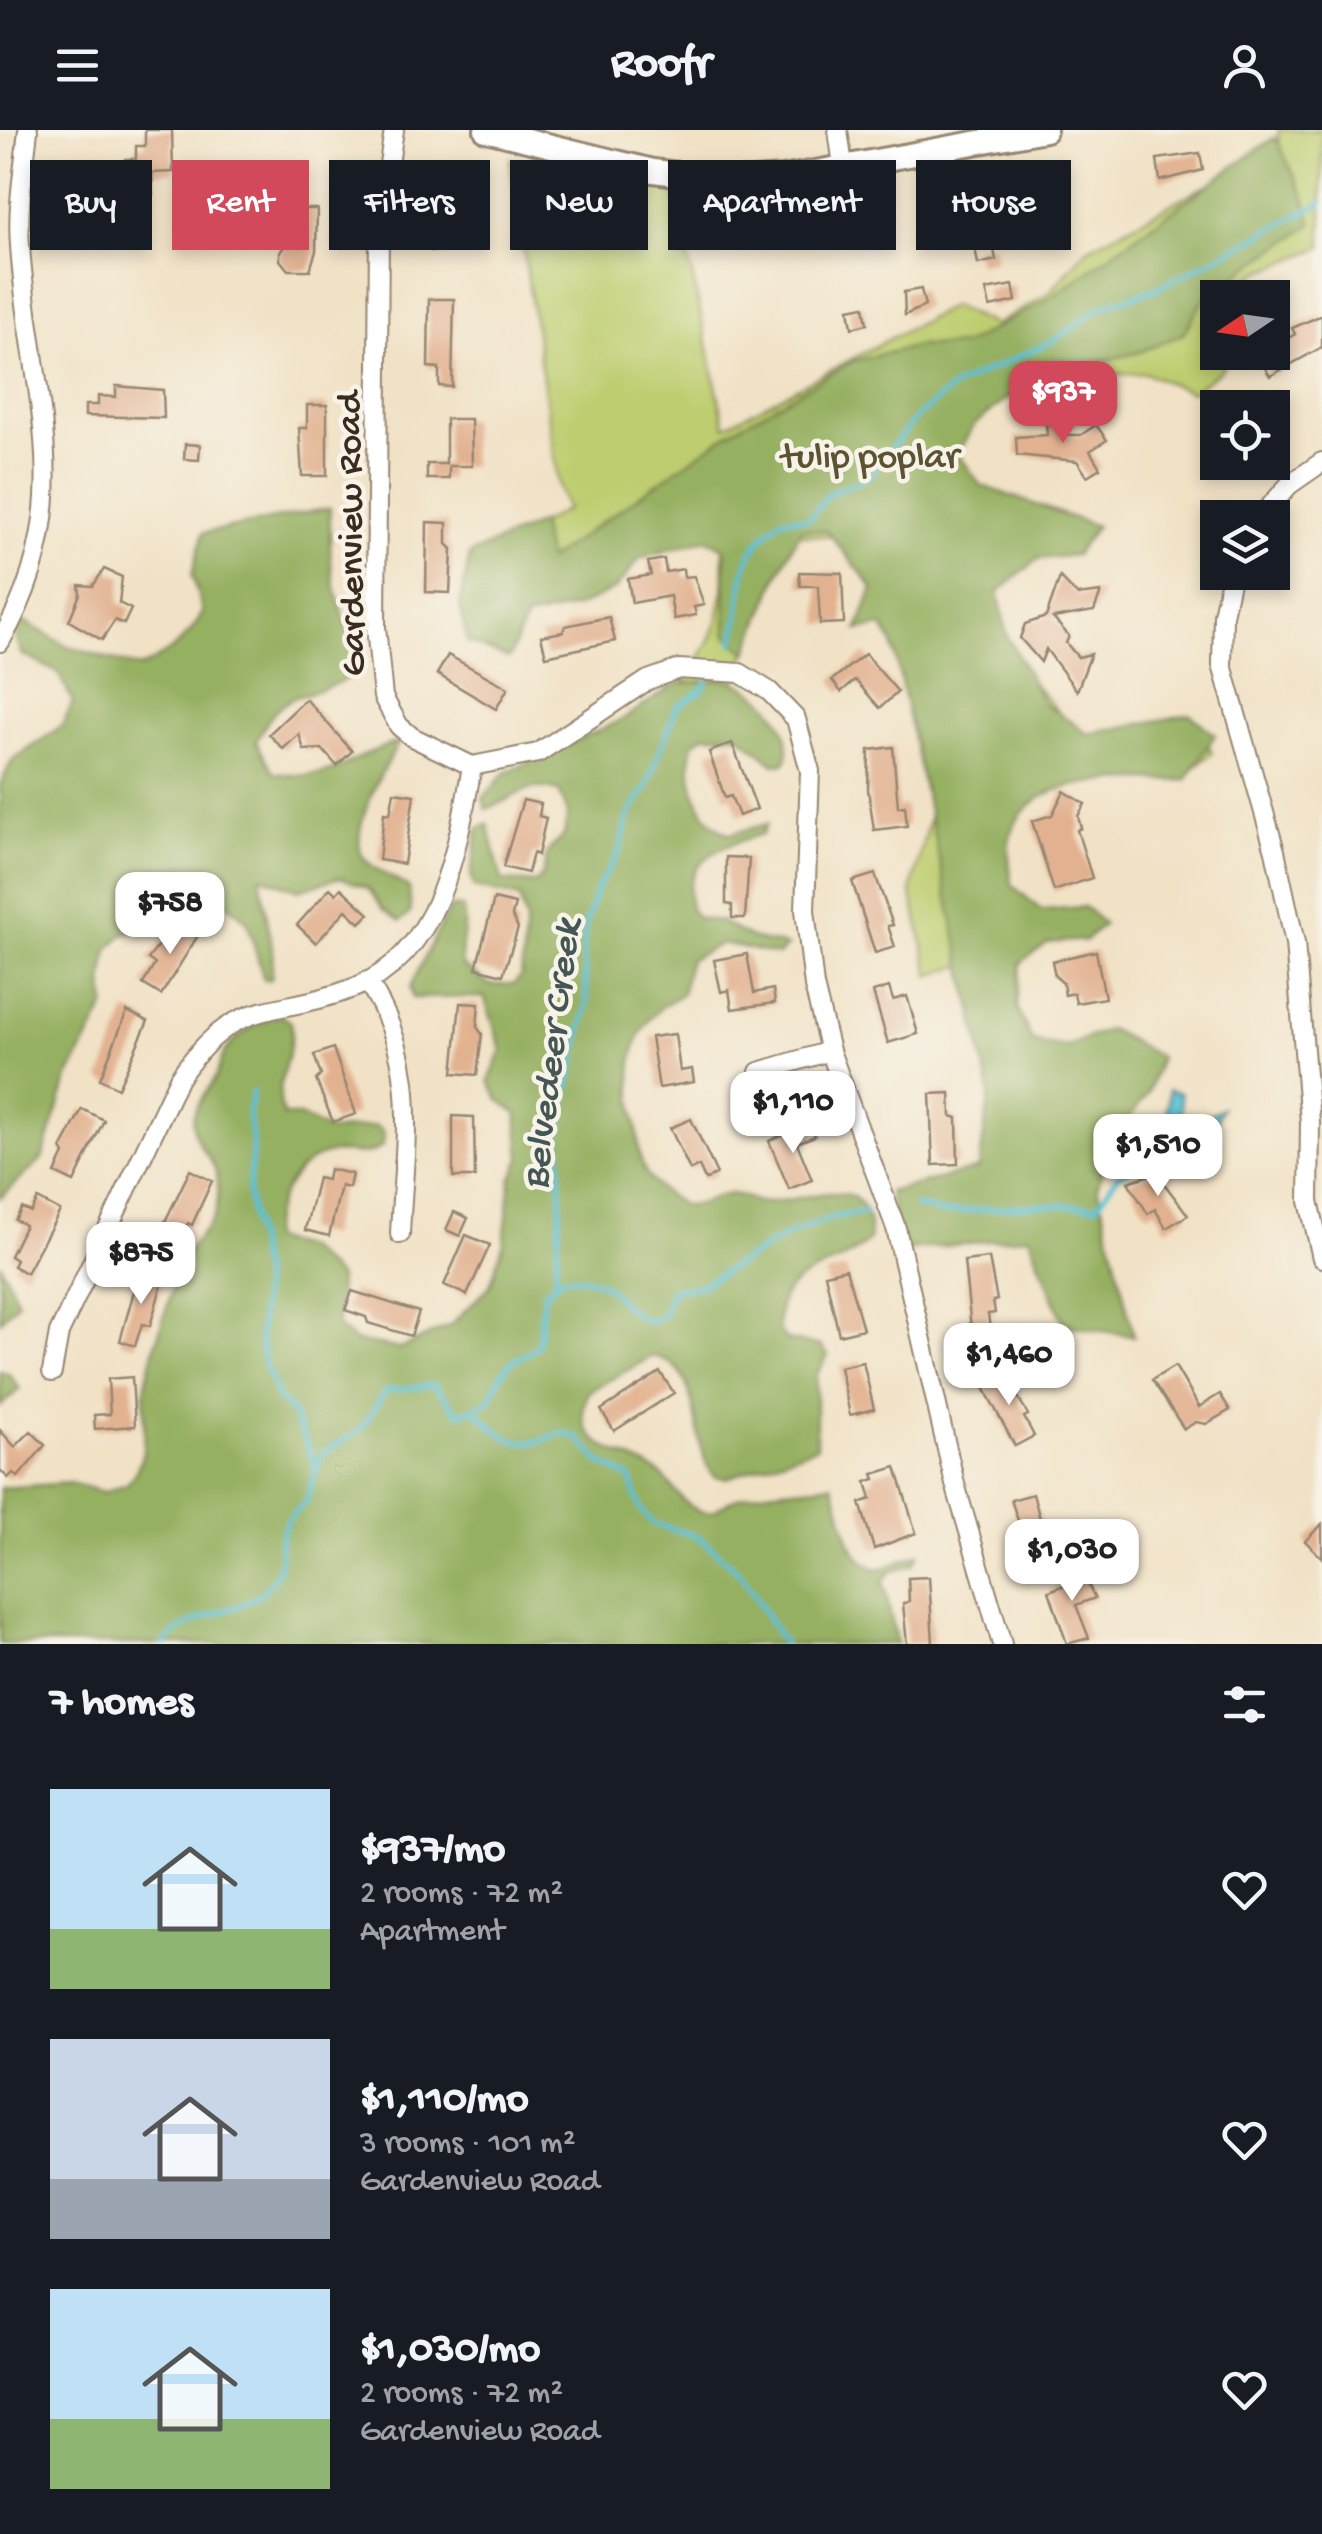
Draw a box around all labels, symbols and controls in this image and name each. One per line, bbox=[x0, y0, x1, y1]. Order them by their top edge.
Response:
icon: menu bbox=[50, 38, 105, 93]
icon: person bbox=[1217, 38, 1272, 93]
text: Roofr bbox=[611, 39, 711, 92]
chip: Buy bbox=[30, 160, 152, 250]
chip: Rent bbox=[172, 160, 309, 250]
chip: Filters bbox=[329, 160, 490, 250]
chip: New bbox=[510, 160, 648, 250]
chip: Apartment bbox=[668, 160, 896, 250]
chip: House bbox=[916, 160, 1071, 250]
north arrow bbox=[1200, 280, 1290, 370]
map controls bbox=[1200, 280, 1290, 590]
pin: $937 bbox=[1004, 361, 1122, 446]
text: $937 bbox=[1031, 374, 1095, 412]
street label: Gardenview Road bbox=[329, 389, 378, 677]
button: locate bbox=[1200, 390, 1290, 480]
park label: tulip poplar bbox=[778, 437, 962, 481]
button: layers bbox=[1200, 500, 1290, 590]
pin: $758 bbox=[111, 872, 229, 957]
text: $758 bbox=[137, 885, 203, 923]
water label: Belvedeer Creek bbox=[515, 913, 595, 1192]
pin: $1,110 bbox=[712, 1071, 874, 1156]
text: $1,110 bbox=[752, 1084, 834, 1122]
pin: $1,510 bbox=[1077, 1114, 1239, 1199]
text: $1,510 bbox=[1115, 1127, 1201, 1165]
pin: $875 bbox=[82, 1222, 200, 1307]
text: $875 bbox=[108, 1235, 174, 1273]
pin: $1,460 bbox=[928, 1323, 1090, 1408]
text: $1,460 bbox=[966, 1336, 1052, 1374]
pin: $1,030 bbox=[991, 1519, 1153, 1604]
text: $1,030 bbox=[1027, 1532, 1117, 1570]
icon: filters bbox=[1217, 1677, 1272, 1732]
text: 7 homes bbox=[50, 1680, 193, 1729]
text: $937/mo bbox=[360, 1827, 505, 1876]
icon: home bbox=[130, 1829, 250, 1949]
icon: heart bbox=[1217, 1862, 1272, 1917]
text: 2 rooms · 72 m² bbox=[360, 1876, 563, 1914]
text: Apartment bbox=[360, 1914, 504, 1952]
text: $1,110/mo bbox=[360, 2077, 529, 2126]
icon: home bbox=[130, 2079, 250, 2199]
icon: heart bbox=[1217, 2112, 1272, 2167]
text: 3 rooms · 101 m² bbox=[360, 2126, 575, 2164]
text: Gardenview Road bbox=[360, 2164, 600, 2202]
text: $1,030/mo bbox=[360, 2327, 540, 2376]
icon: home bbox=[130, 2329, 250, 2449]
icon: heart bbox=[1217, 2362, 1272, 2417]
text: 2 rooms · 72 m² bbox=[360, 2376, 563, 2414]
text: Gardenview Road bbox=[360, 2414, 600, 2452]

